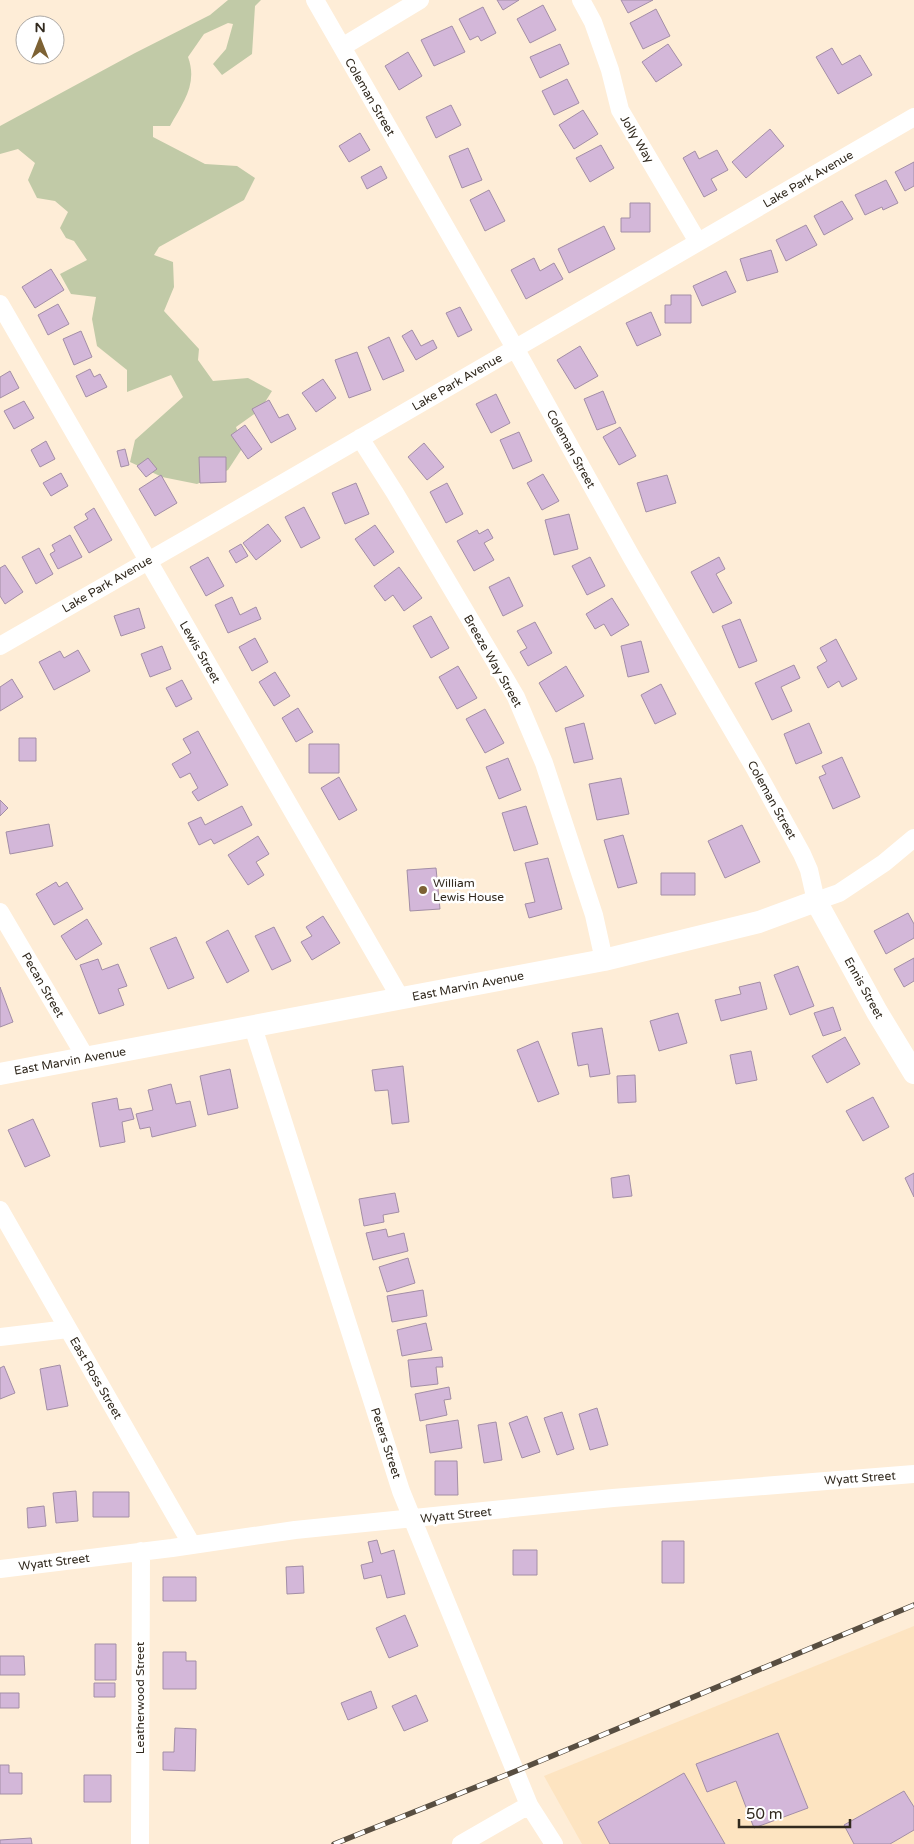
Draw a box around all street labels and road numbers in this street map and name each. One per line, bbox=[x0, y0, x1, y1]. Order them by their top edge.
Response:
street label: Coleman Street bbox=[342, 56, 398, 139]
street label: Jolly Way bbox=[617, 113, 657, 166]
street label: Lake Park Avenue bbox=[760, 147, 856, 210]
street label: Lake Park Avenue bbox=[409, 350, 505, 413]
street label: Coleman Street bbox=[544, 407, 599, 491]
street label: Lake Park Avenue bbox=[59, 552, 155, 615]
street label: Breeze Way Street bbox=[461, 612, 525, 710]
street label: Lewis Street bbox=[177, 618, 224, 686]
street label: Coleman Street bbox=[745, 758, 800, 842]
street label: Pecan Street bbox=[19, 950, 67, 1020]
street label: Ennis Street bbox=[841, 955, 887, 1022]
street label: East Marvin Avenue bbox=[411, 968, 525, 1004]
street label: East Marvin Avenue bbox=[13, 1044, 127, 1078]
street label: East Ross Street bbox=[67, 1334, 125, 1422]
street label: Peters Street bbox=[368, 1406, 404, 1481]
street label: Wyatt Street bbox=[824, 1468, 897, 1487]
street label: Wyatt Street bbox=[420, 1504, 493, 1526]
street label: Wyatt Street bbox=[18, 1551, 91, 1573]
street label: Leatherwood Street bbox=[133, 1641, 147, 1754]

